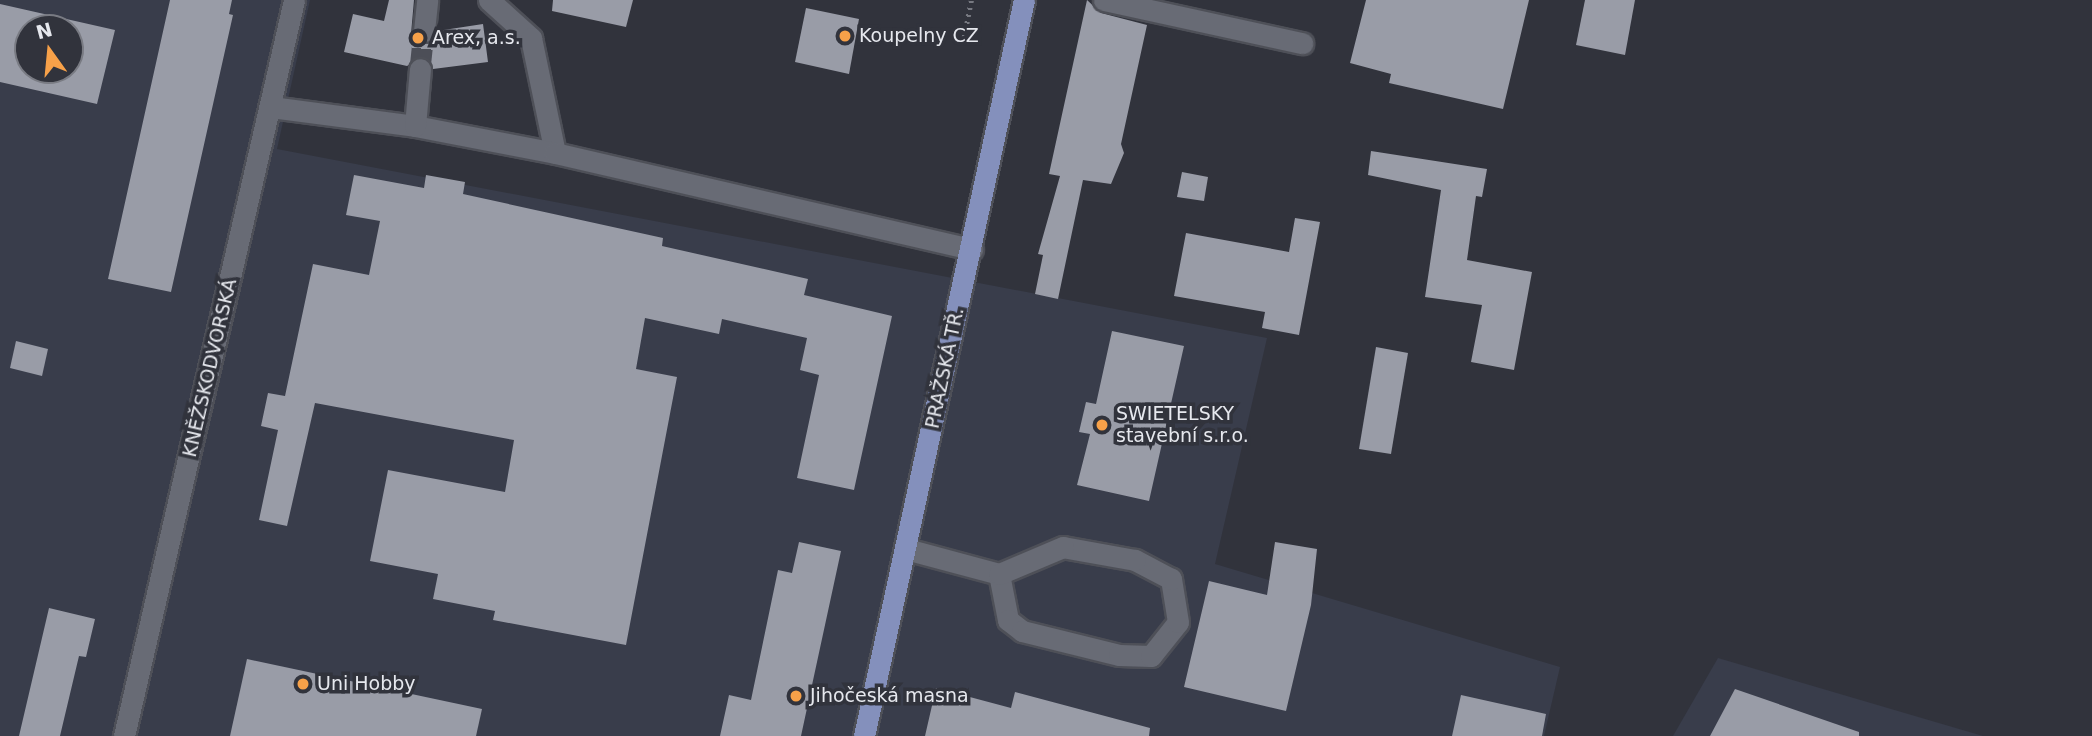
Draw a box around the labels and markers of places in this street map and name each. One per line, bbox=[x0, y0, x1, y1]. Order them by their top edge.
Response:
place label: Koupelny CZ bbox=[859, 25, 979, 47]
place label: Arex, a.s. bbox=[432, 27, 521, 49]
marker: Koupelny CZ bbox=[837, 28, 853, 44]
marker: Arex, a.s. bbox=[410, 30, 426, 46]
place label: SWIETELSKY stavební s.r.o. bbox=[1116, 403, 1249, 447]
marker: SWIETELSKY stavební s.r.o. bbox=[1094, 417, 1110, 433]
place label: Uni Hobby bbox=[317, 673, 416, 695]
marker: Uni Hobby bbox=[295, 676, 311, 692]
place label: Jihočeská masna bbox=[810, 685, 969, 707]
marker: Jihočeská masna bbox=[788, 688, 804, 704]

